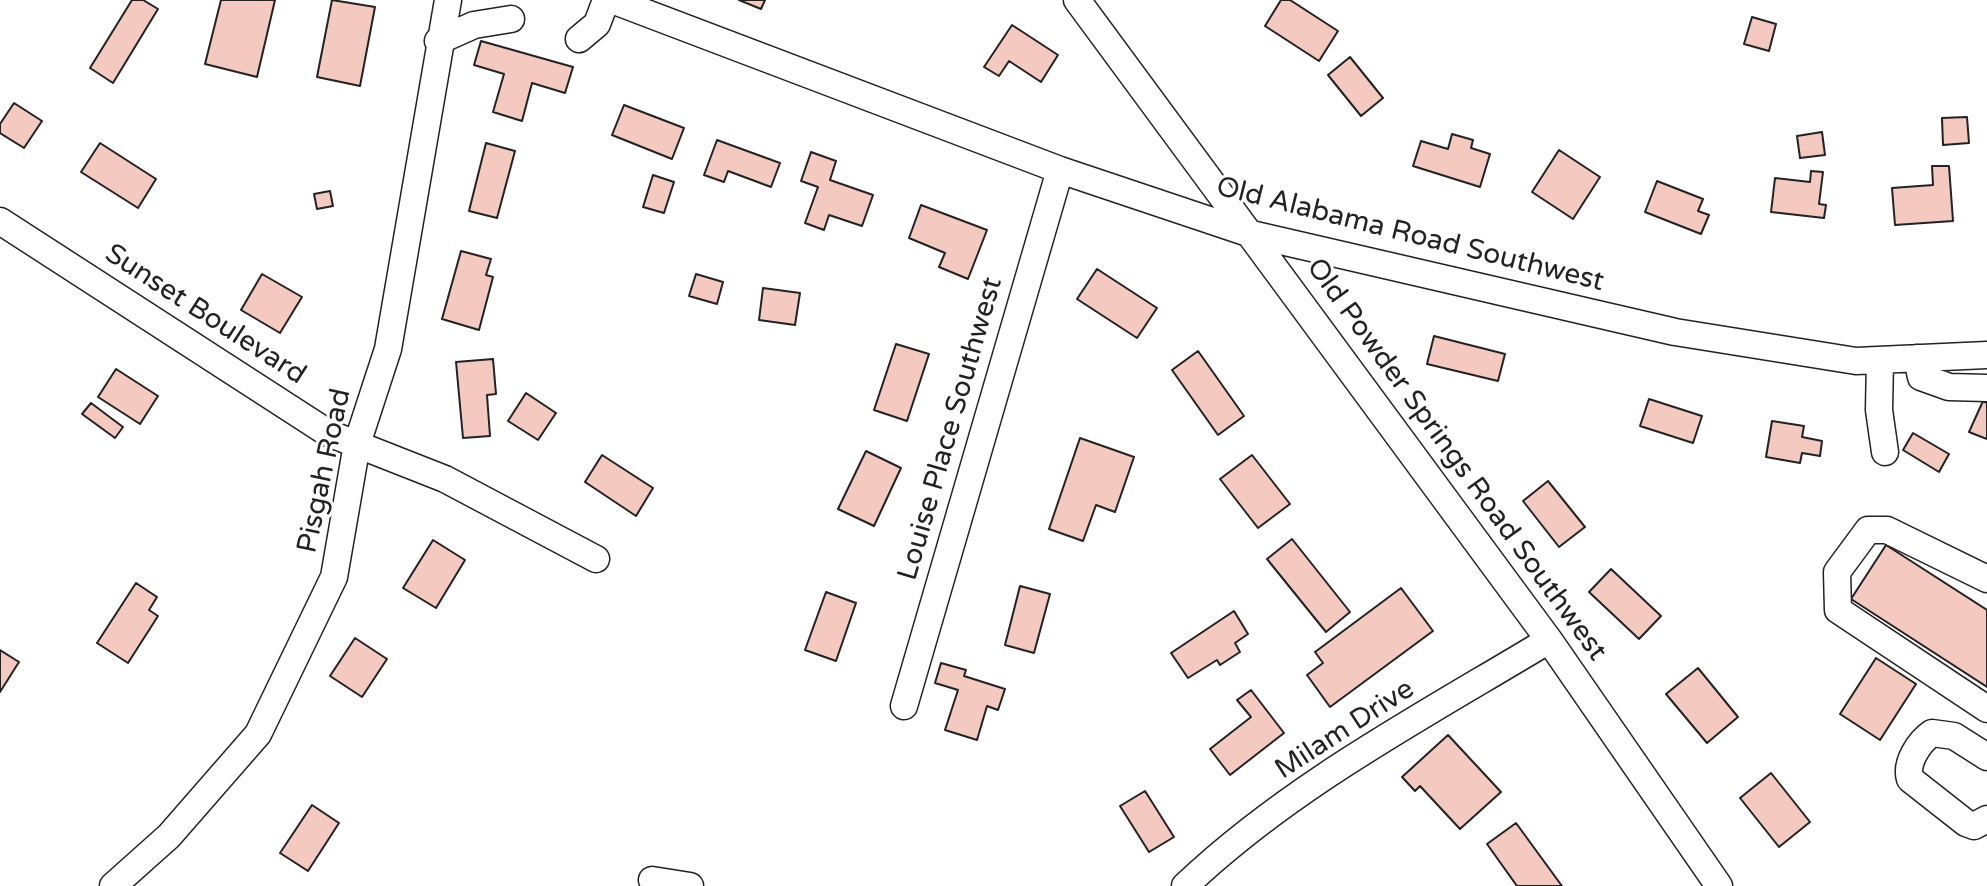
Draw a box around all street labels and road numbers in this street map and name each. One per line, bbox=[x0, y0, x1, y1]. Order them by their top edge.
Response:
street label: Old Alabama Road Southwest bbox=[1213, 171, 1607, 299]
street label: Sunset Boulevard bbox=[98, 238, 312, 392]
street label: Old Powder Springs Road Southwest bbox=[1299, 252, 1613, 668]
street label: Louise Place Southwest bbox=[892, 274, 1010, 584]
street label: Pisgah Road bbox=[291, 386, 359, 556]
street label: Milam Drive bbox=[1269, 673, 1421, 787]

